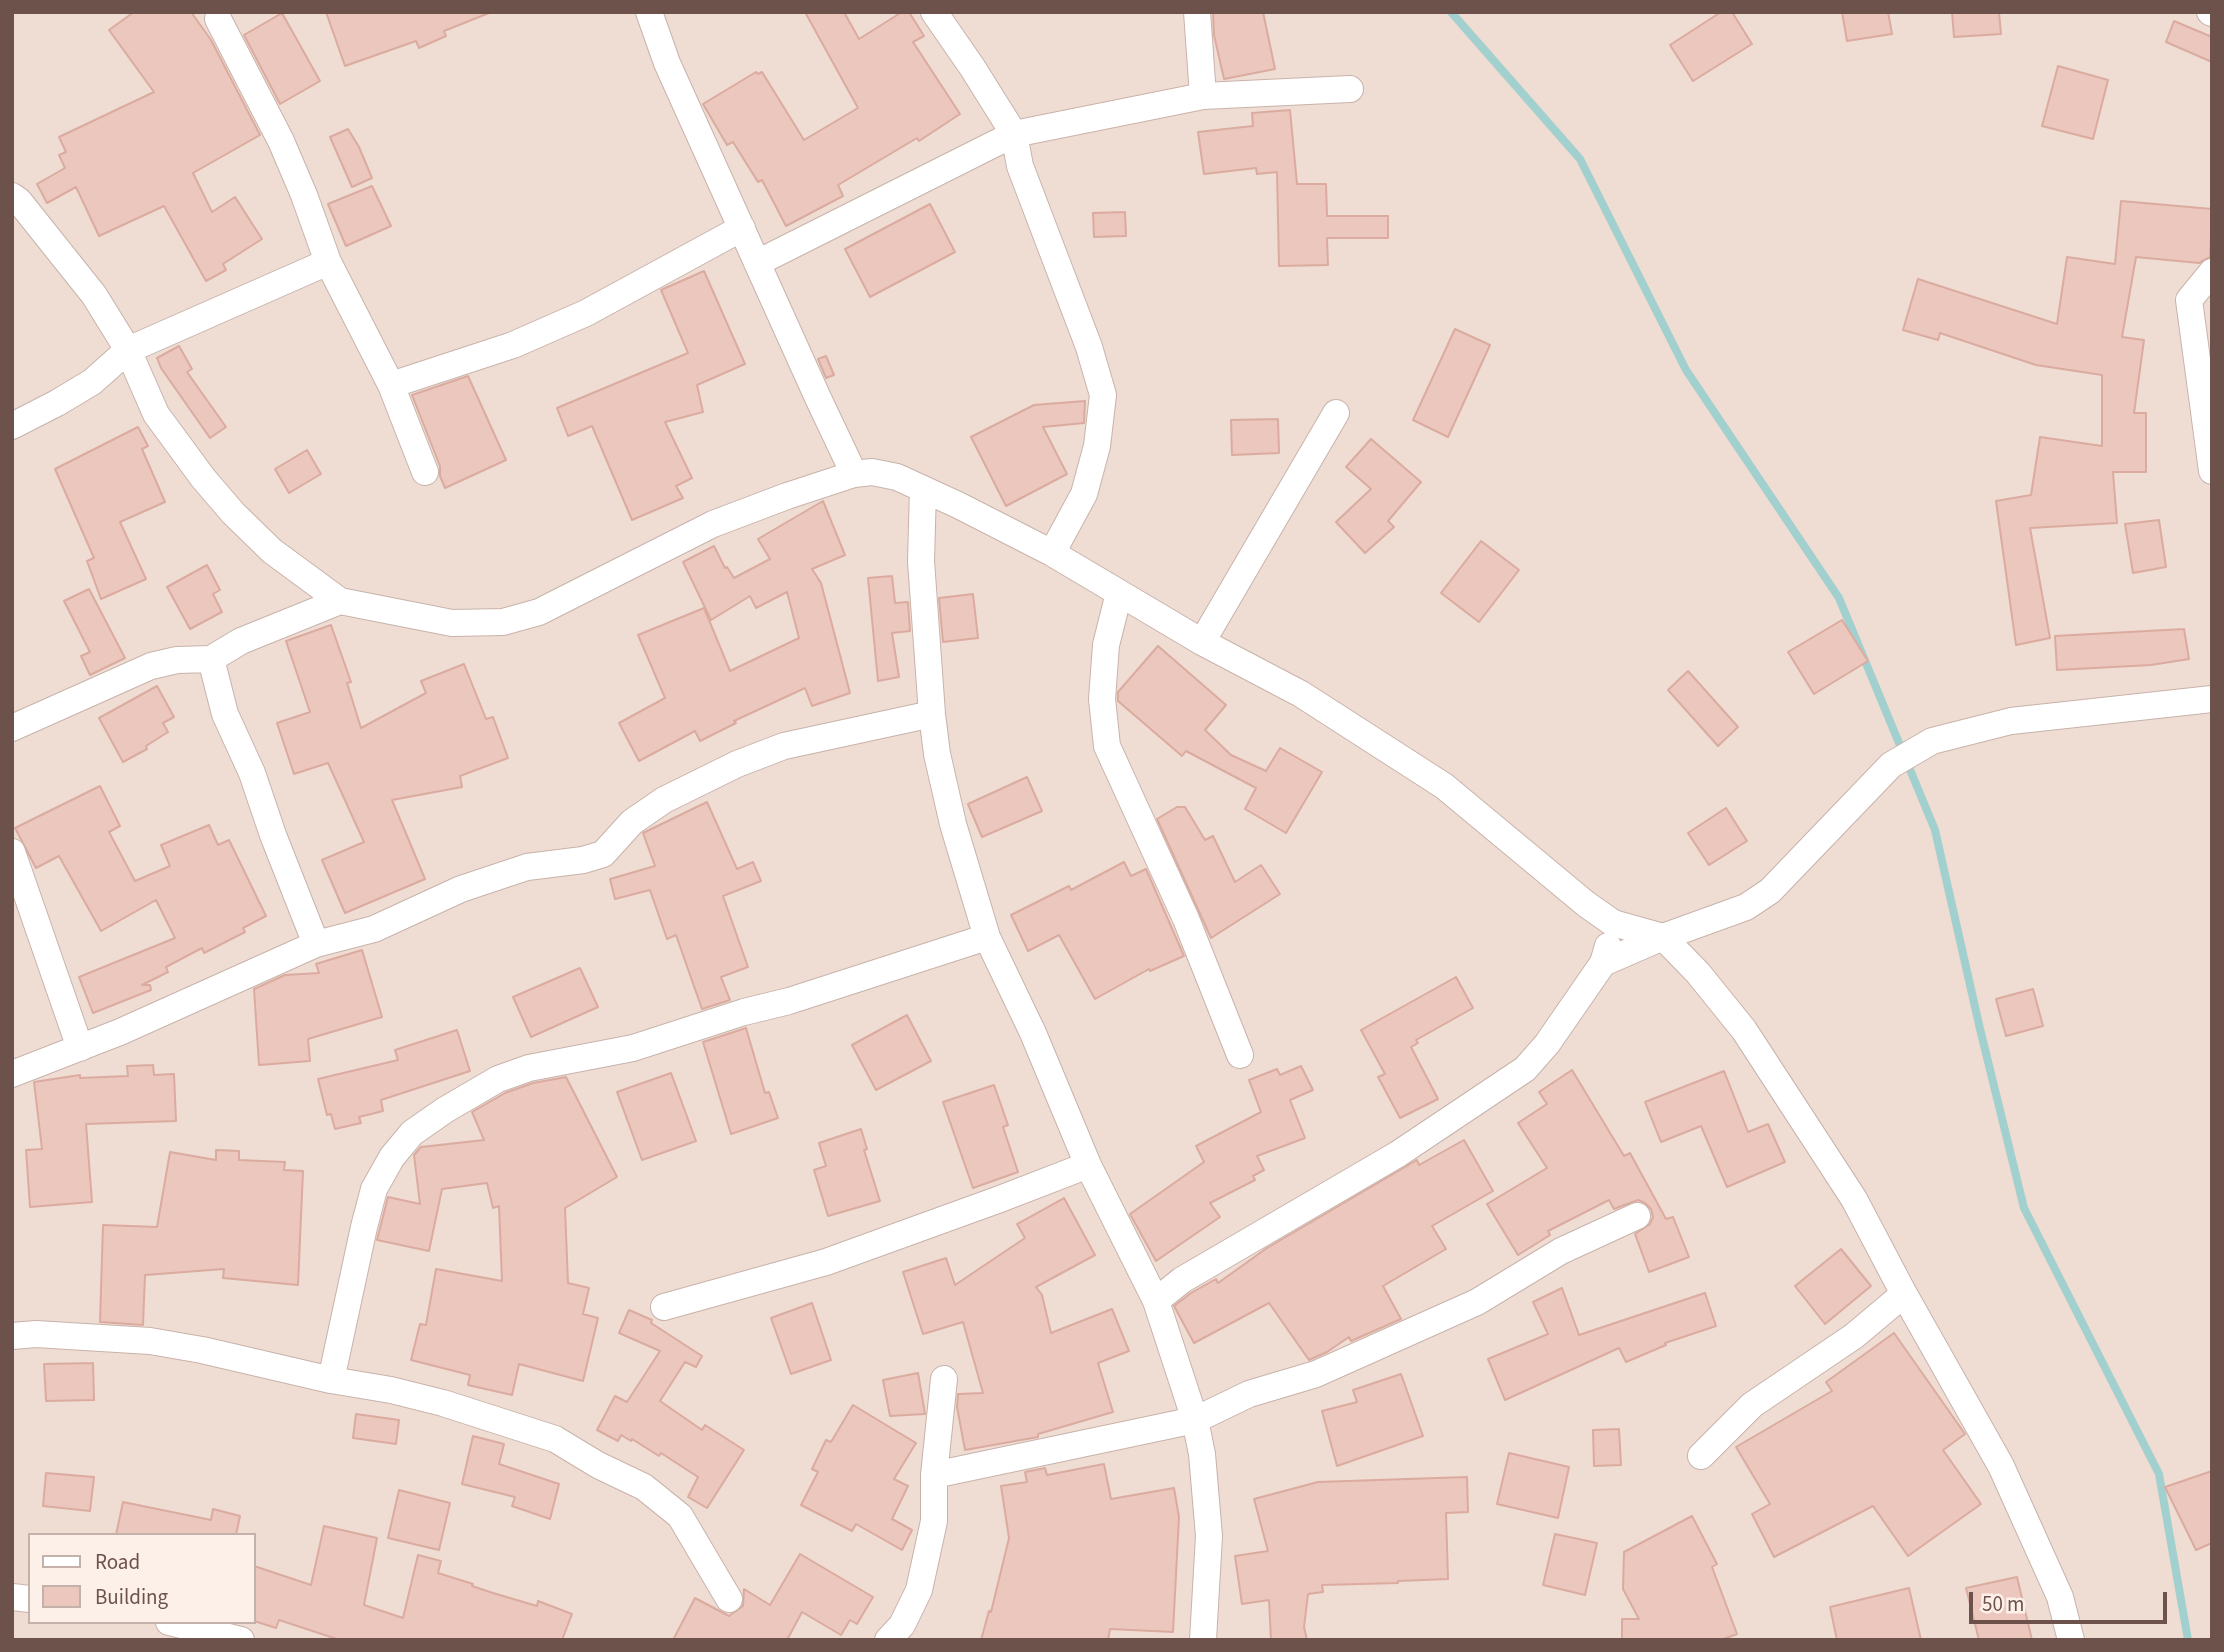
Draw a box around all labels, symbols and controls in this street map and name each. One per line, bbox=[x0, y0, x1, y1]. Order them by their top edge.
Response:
legend bbox=[28, 1533, 256, 1624]
text: Road bbox=[95, 1547, 140, 1577]
scale bar bbox=[1972, 1578, 2170, 1622]
text: Building bbox=[95, 1582, 168, 1612]
text: 50 m bbox=[1982, 1589, 2024, 1619]

